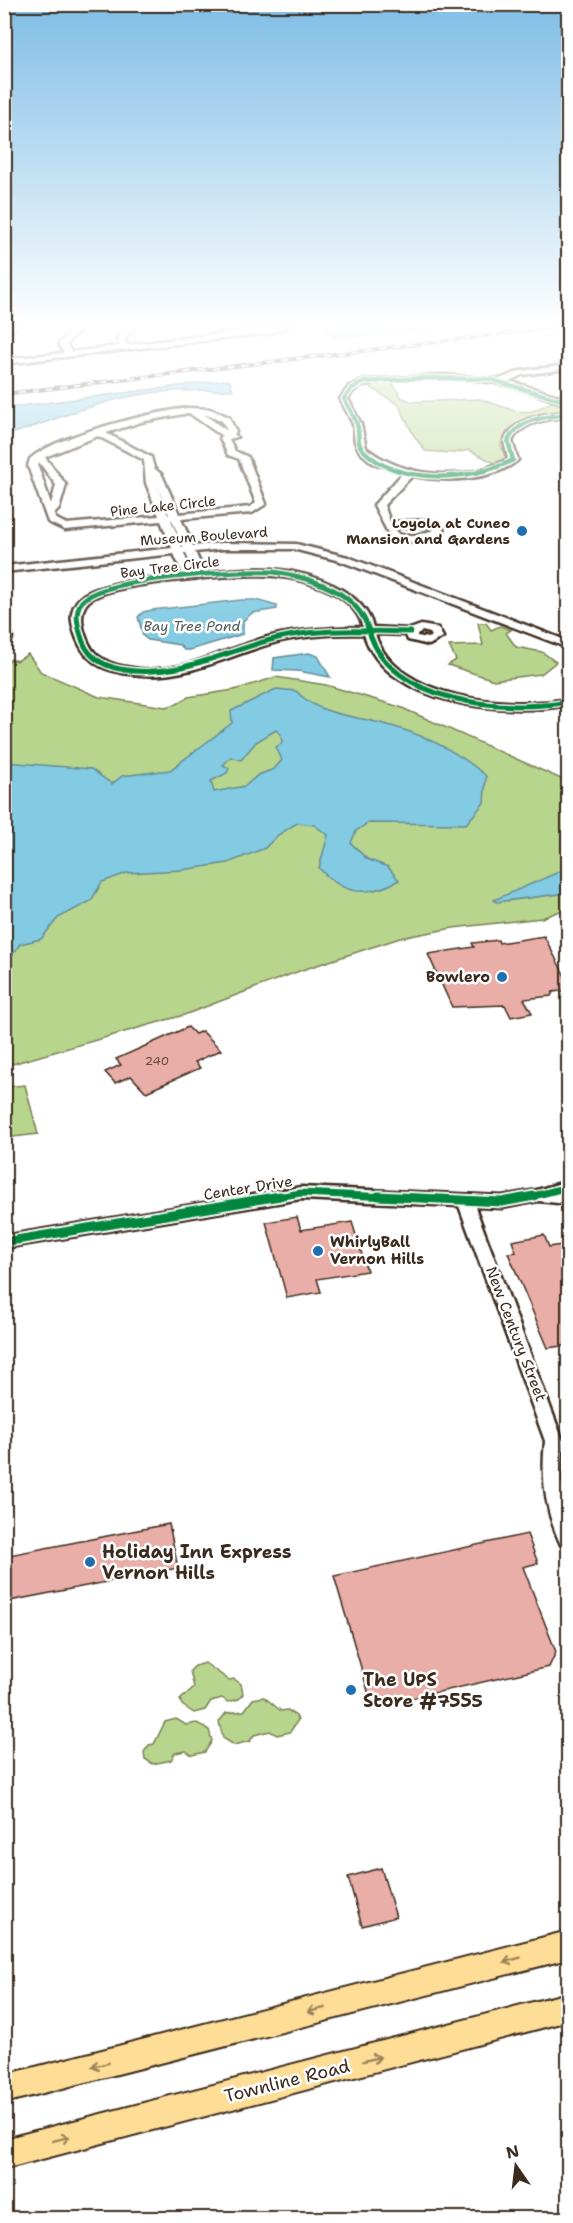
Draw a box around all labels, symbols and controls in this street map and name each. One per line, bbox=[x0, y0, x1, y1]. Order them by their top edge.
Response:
street label: Pine Lake Circle bbox=[109, 491, 217, 521]
place label: Loyola at Cuneo Mansion and Gardens bbox=[346, 514, 510, 548]
street label: Museum Boulevard bbox=[140, 523, 269, 549]
marker: Loyola at Cuneo Mansion and Gardens bbox=[515, 524, 529, 538]
street label: Bay Tree Circle bbox=[119, 552, 221, 582]
water label: Bay Tree Pond bbox=[144, 617, 241, 635]
place label: Bowlero bbox=[426, 967, 490, 987]
marker: Bowlero bbox=[495, 970, 509, 984]
house number: 240 bbox=[145, 1053, 169, 1069]
street label: Center Drive bbox=[202, 1171, 294, 1205]
place label: WhirlyBall Vernon Hills bbox=[330, 1232, 424, 1269]
marker: WhirlyBall Vernon Hills bbox=[311, 1244, 325, 1258]
street label: New Century Street bbox=[481, 1264, 551, 1404]
place label: Holiday Inn Express Vernon Hills bbox=[102, 1540, 292, 1585]
marker: Holiday Inn Express Vernon Hills bbox=[83, 1555, 97, 1569]
place label: The UPS Store #7555 bbox=[363, 1668, 483, 1713]
marker: The UPS Store #7555 bbox=[344, 1683, 358, 1697]
one-way arrow bbox=[503, 1954, 522, 1966]
one-way arrow bbox=[307, 2005, 326, 2017]
one-way arrow bbox=[362, 2053, 381, 2065]
street label: Townline Road bbox=[222, 2054, 352, 2108]
one-way arrow bbox=[91, 2060, 110, 2071]
one-way arrow bbox=[51, 2133, 70, 2145]
north arrow bbox=[486, 2136, 546, 2196]
text: N bbox=[504, 2140, 521, 2164]

